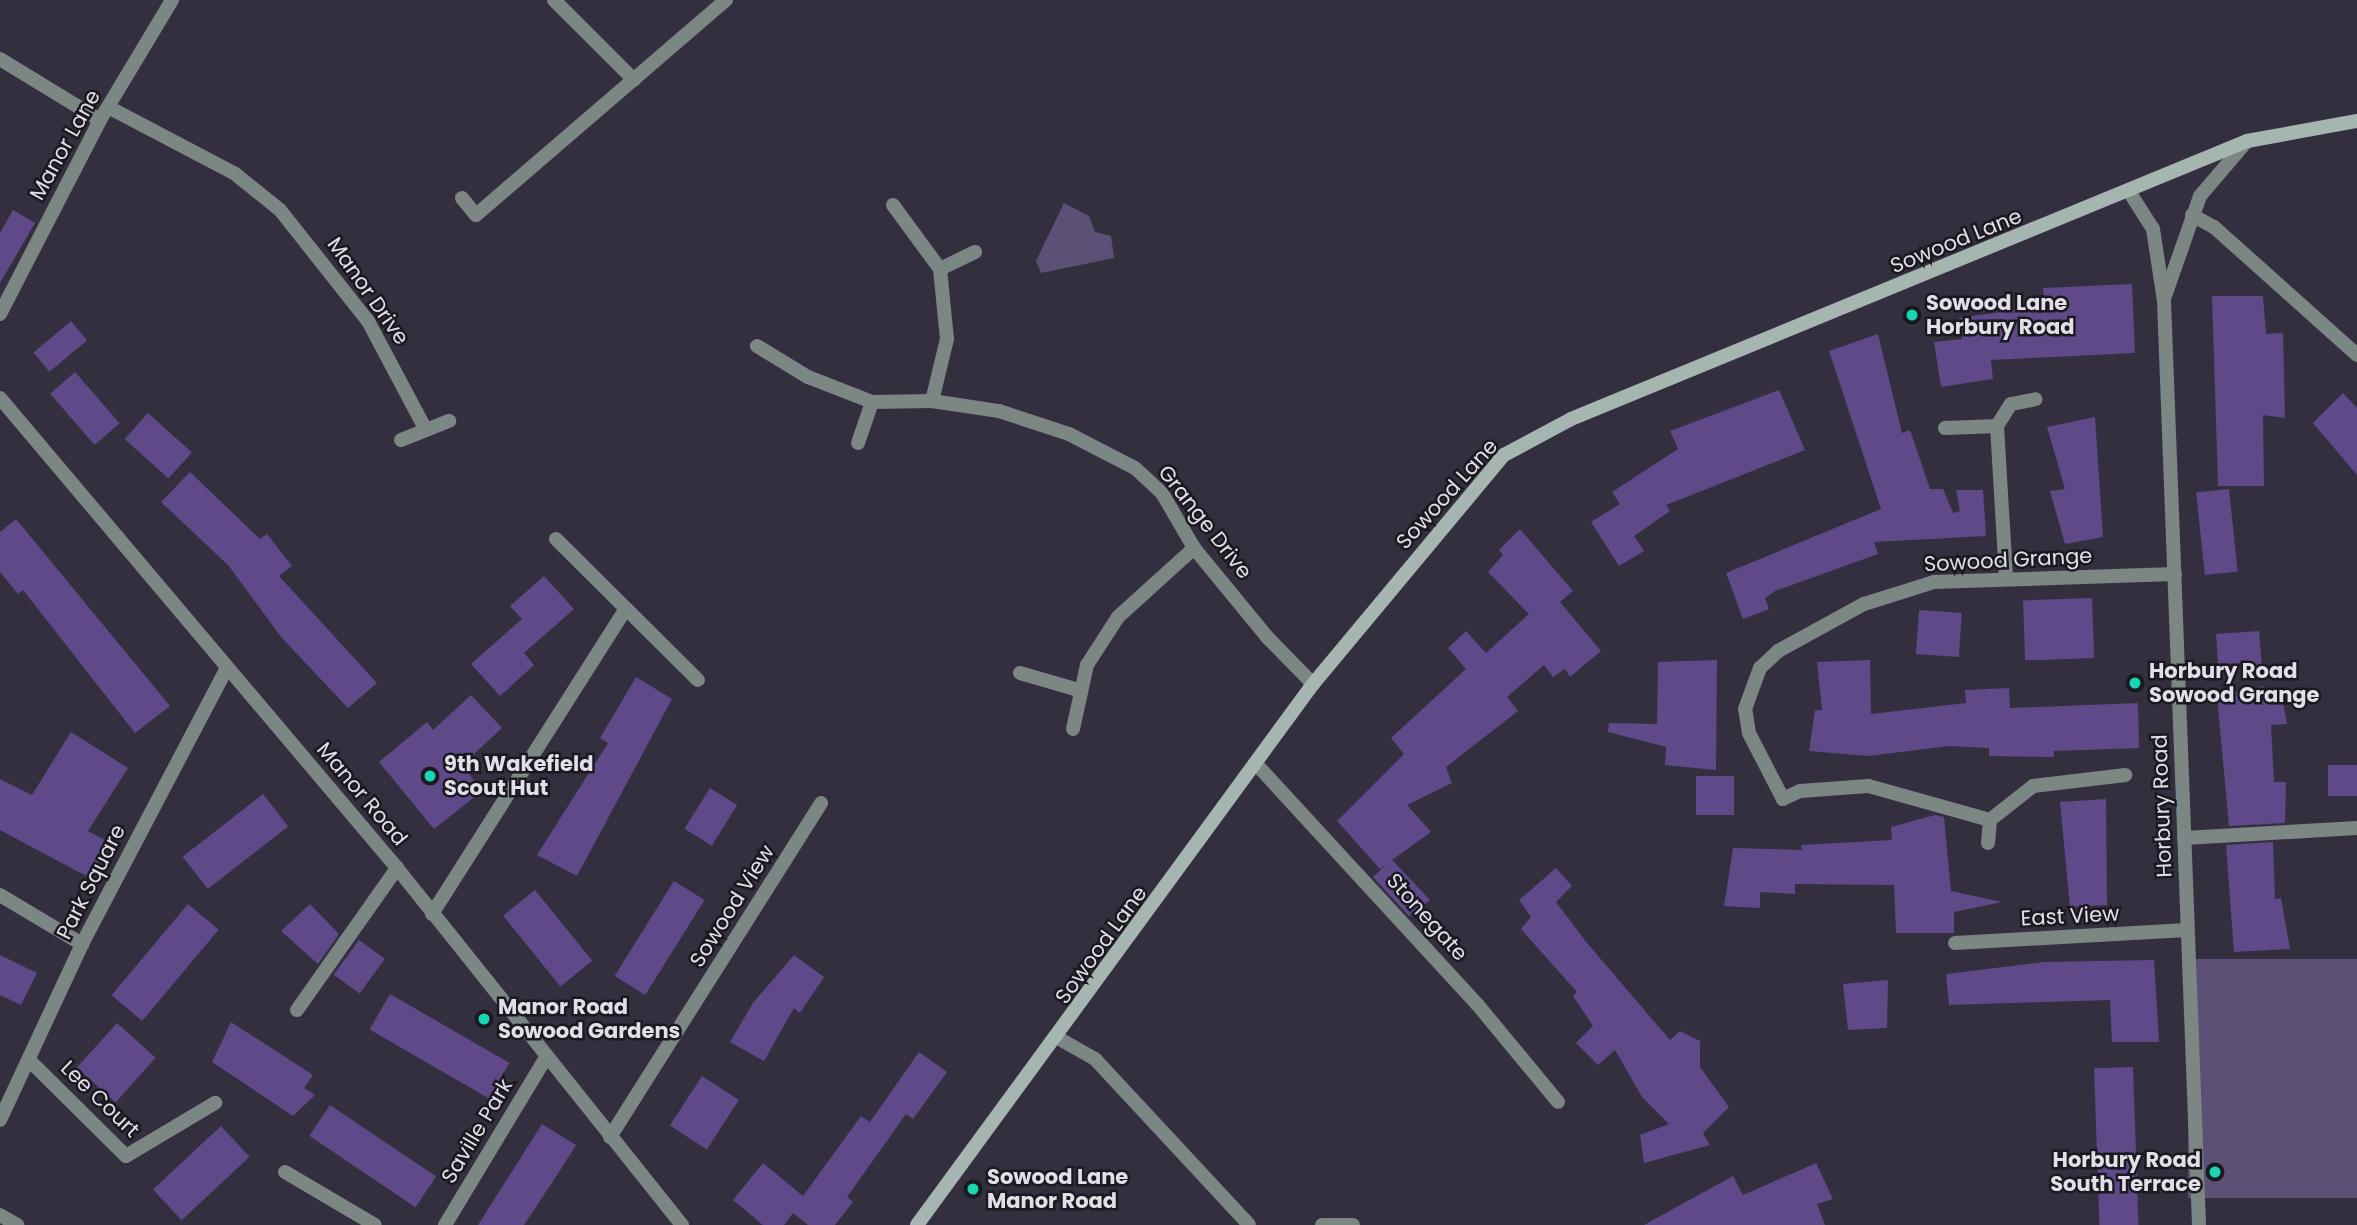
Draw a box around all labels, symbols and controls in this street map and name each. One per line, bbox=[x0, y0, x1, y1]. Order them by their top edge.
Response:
street label: Manor Lane bbox=[24, 85, 106, 205]
street label: Sowood Lane bbox=[1887, 203, 2025, 279]
street label: Manor Drive bbox=[322, 232, 414, 350]
place label: Sowood Lane Horbury Road bbox=[1926, 290, 2074, 340]
marker: Sowood Lane Horbury Road bbox=[1904, 307, 1920, 323]
street label: Sowood Lane bbox=[1391, 434, 1503, 554]
street label: Grange Drive bbox=[1153, 460, 1257, 584]
street label: Sowood Grange bbox=[1923, 543, 2093, 577]
place label: Horbury Road Sowood Grange bbox=[2149, 658, 2320, 708]
marker: Horbury Road Sowood Grange bbox=[2127, 675, 2143, 691]
street label: Horbury Road bbox=[2147, 734, 2177, 878]
street label: Manor Road bbox=[311, 737, 413, 851]
place label: 9th Wakefield Scout Hut bbox=[444, 751, 593, 801]
marker: 9th Wakefield Scout Hut bbox=[422, 768, 438, 784]
street label: Park Square bbox=[51, 820, 131, 944]
street label: Sowood View bbox=[684, 840, 780, 972]
street label: Stonegate bbox=[1381, 868, 1473, 966]
street label: Sowood Lane bbox=[1050, 881, 1152, 1009]
street label: East View bbox=[2020, 901, 2120, 931]
place label: Manor Road Sowood Gardens bbox=[498, 994, 680, 1044]
marker: Manor Road Sowood Gardens bbox=[476, 1011, 492, 1027]
street label: Lee Court bbox=[56, 1055, 144, 1143]
street label: Saville Park bbox=[436, 1074, 518, 1188]
place label: Horbury Road South Terrace bbox=[2050, 1147, 2201, 1197]
place label: Sowood Lane Manor Road bbox=[987, 1164, 1128, 1214]
marker: Horbury Road South Terrace bbox=[2207, 1164, 2223, 1180]
marker: Sowood Lane Manor Road bbox=[965, 1181, 981, 1197]

